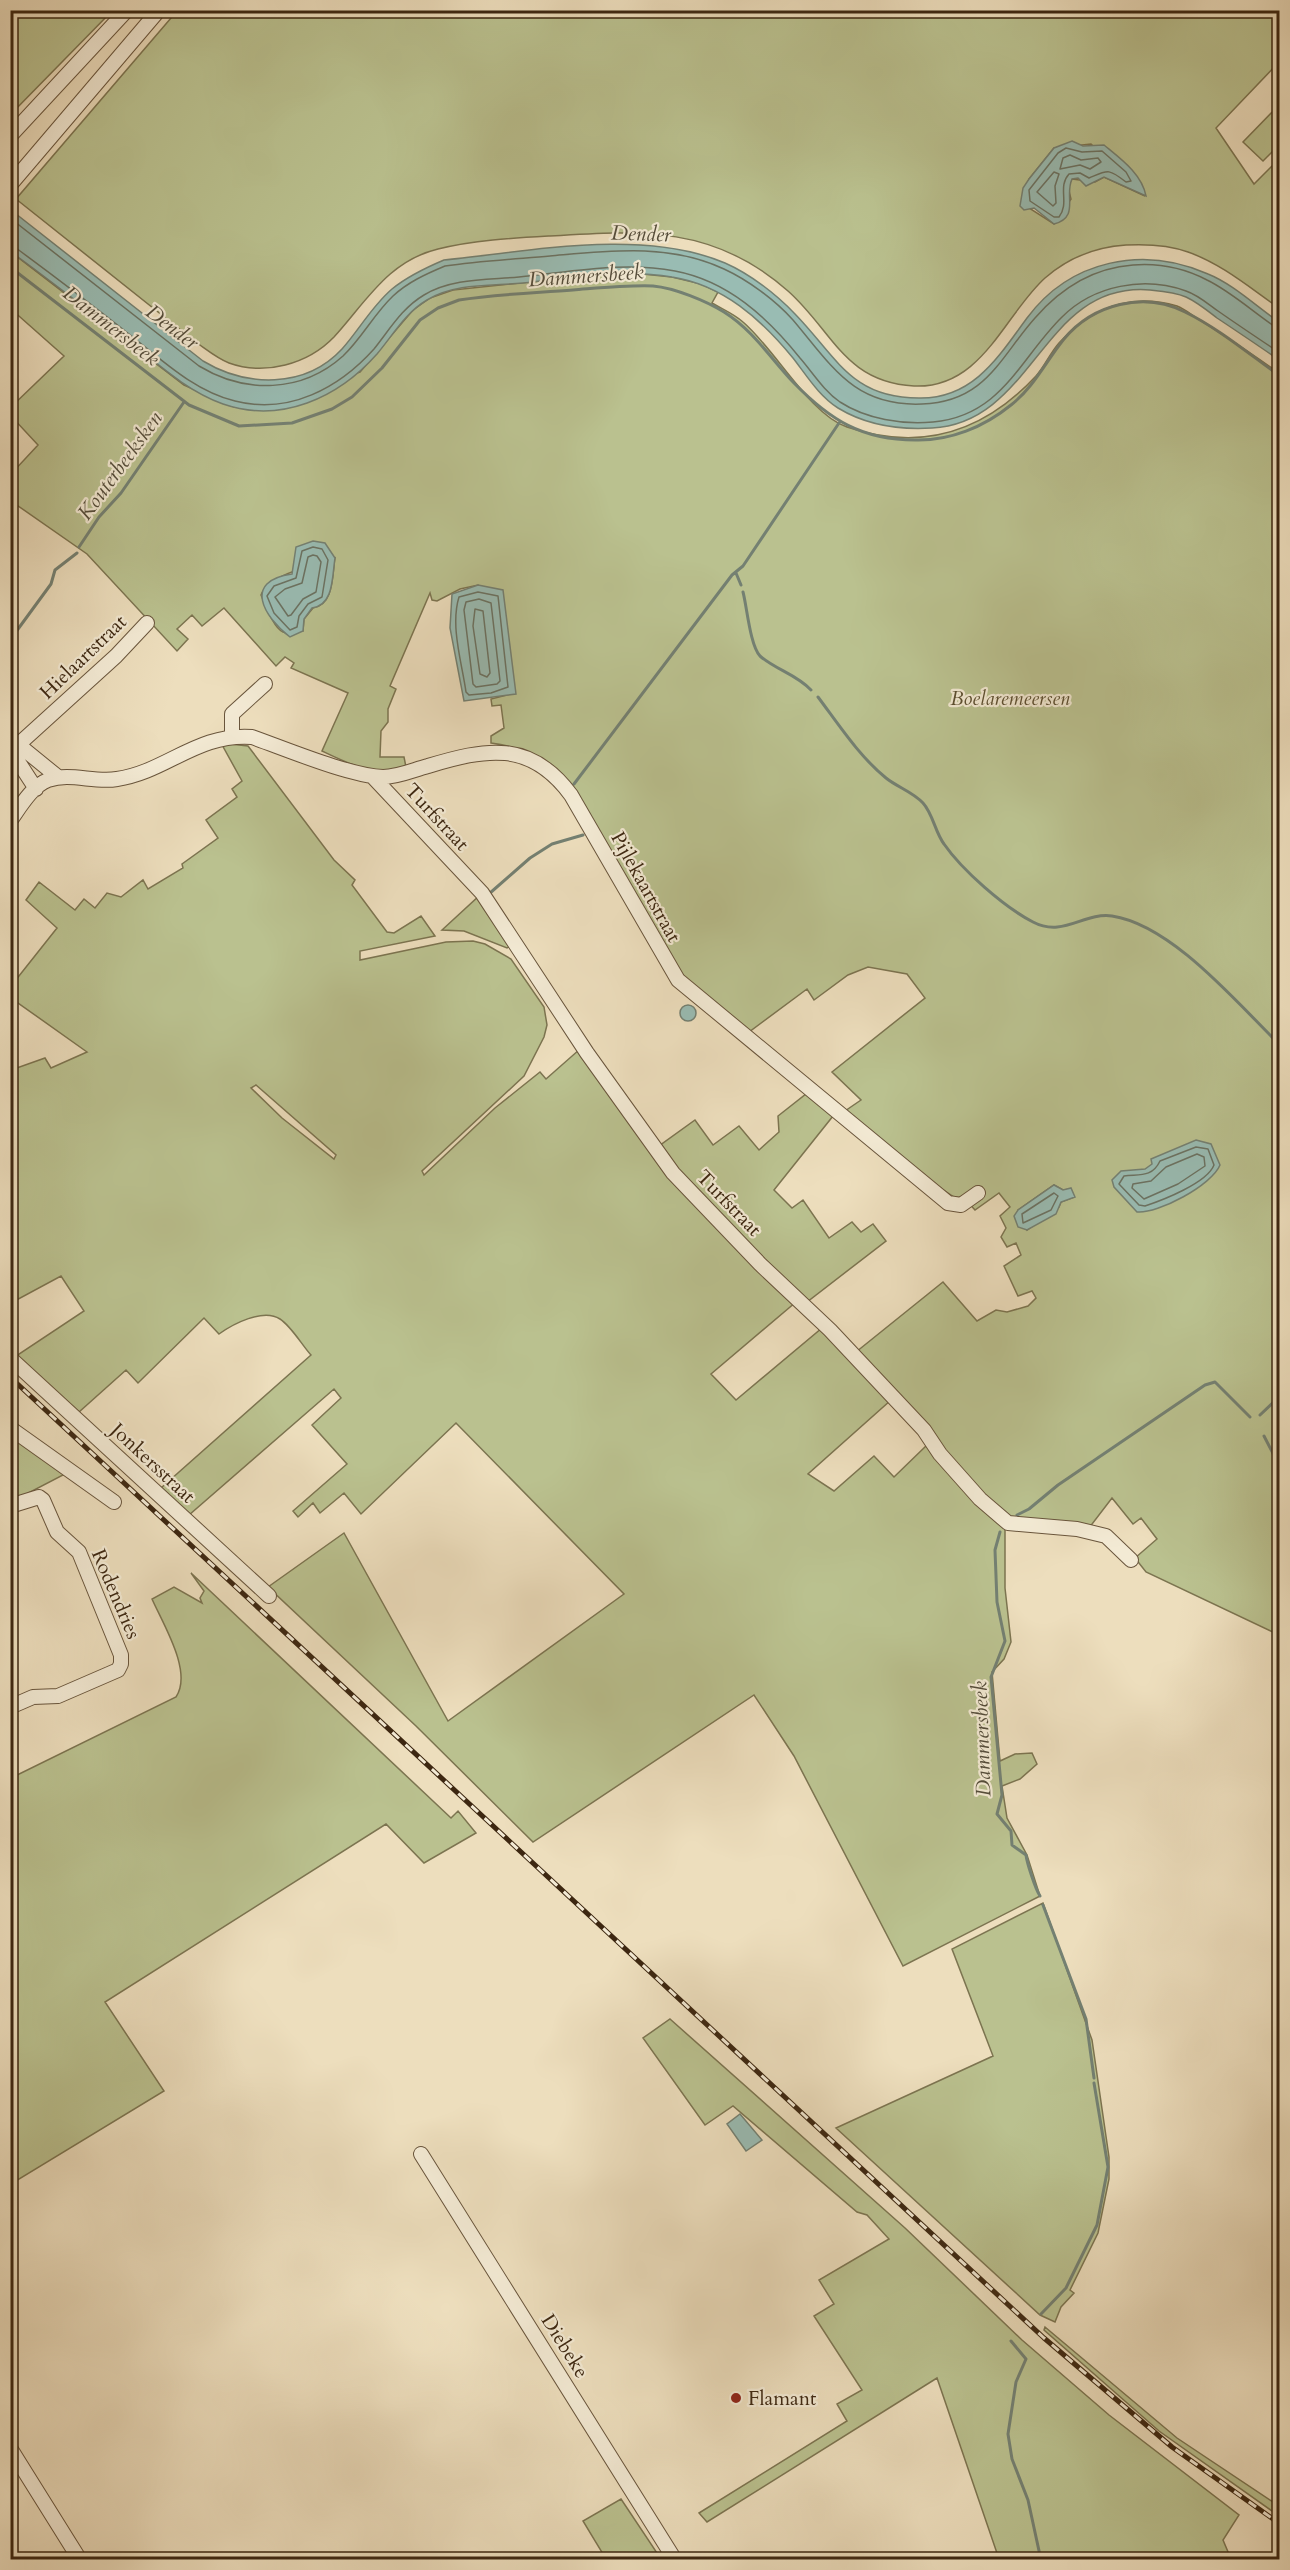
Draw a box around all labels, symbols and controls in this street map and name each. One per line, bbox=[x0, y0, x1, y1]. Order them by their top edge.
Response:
water label: Dender bbox=[611, 218, 673, 250]
water label: Dammersbeek bbox=[527, 257, 645, 295]
water label: Dammersbeek bbox=[56, 279, 166, 373]
water label: Dender bbox=[139, 297, 206, 357]
water label: Kouterbeeksken bbox=[71, 405, 170, 526]
street label: Hielaartstraat bbox=[34, 608, 133, 705]
park label: Boelaremeersen bbox=[950, 685, 1070, 712]
street label: Turfstraat bbox=[399, 777, 476, 857]
street label: Pijlekaartstraat bbox=[604, 827, 688, 948]
street label: Turfstraat bbox=[690, 1164, 768, 1243]
street label: Jonkersstraat bbox=[103, 1415, 202, 1510]
street label: Rodendries bbox=[85, 1545, 147, 1643]
water label: Dammersbeek bbox=[965, 1680, 999, 1797]
street label: Diebeke bbox=[535, 2309, 595, 2383]
place label: Flamant bbox=[748, 2385, 817, 2412]
marker: Flamant bbox=[729, 2391, 743, 2405]

